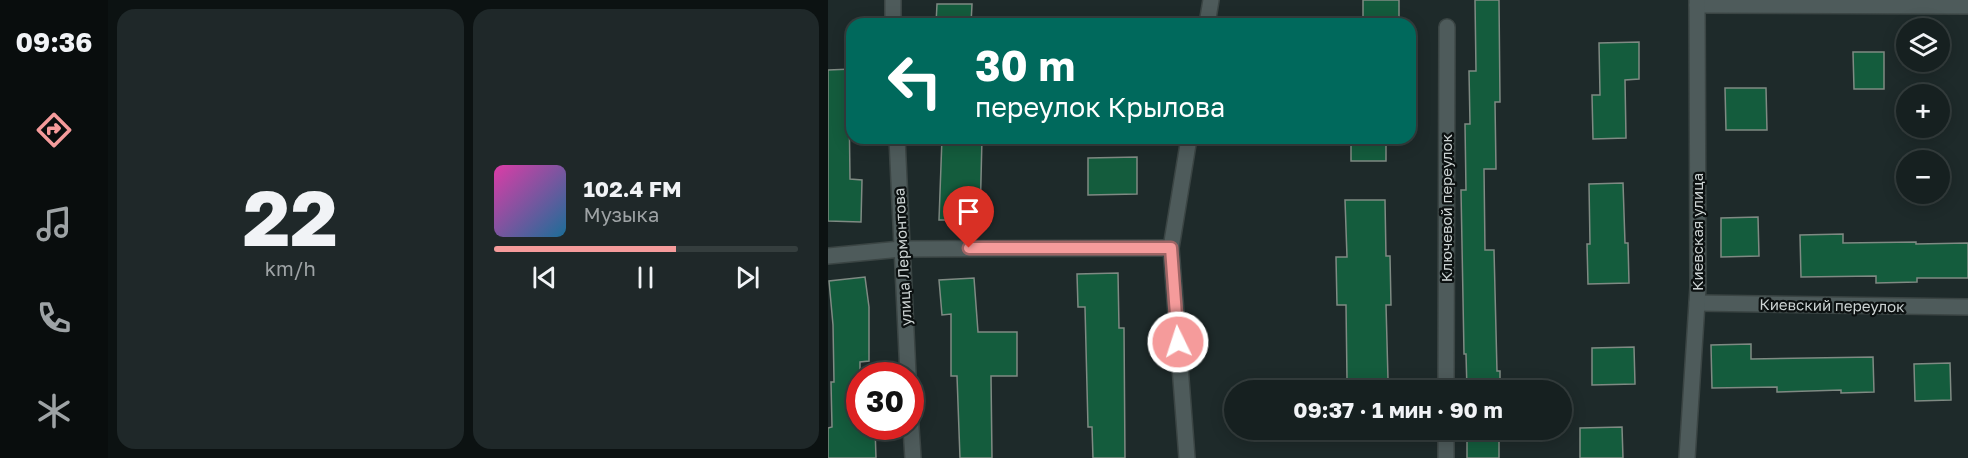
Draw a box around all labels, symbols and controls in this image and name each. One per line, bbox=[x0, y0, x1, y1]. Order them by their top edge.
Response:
map controls bbox=[1896, 18, 1950, 204]
button: layers bbox=[1896, 18, 1950, 72]
text: 09:36 bbox=[16, 26, 92, 58]
text: 30 m bbox=[975, 40, 1075, 90]
icon: left bbox=[876, 42, 954, 120]
button: + bbox=[1896, 84, 1950, 138]
text: переулок Крылова bbox=[975, 91, 1225, 123]
icon: directions bbox=[33, 109, 75, 151]
street label: Ключевой переулок bbox=[1437, 133, 1455, 282]
button: − bbox=[1896, 150, 1950, 204]
text: 22 bbox=[243, 170, 338, 263]
street label: Киевская улица bbox=[1688, 173, 1706, 291]
text: 102.4 FM bbox=[584, 175, 682, 202]
pin bbox=[943, 186, 994, 248]
street label: улица Лермонтова bbox=[889, 187, 915, 327]
icon: arrive bbox=[952, 195, 985, 228]
text: Музыка bbox=[584, 202, 659, 226]
icon: music bbox=[33, 203, 75, 245]
text: km/h bbox=[265, 256, 316, 280]
icon: previous bbox=[528, 261, 561, 294]
icon: pause bbox=[629, 261, 662, 294]
icon: next bbox=[731, 261, 764, 294]
street label: Киевский переулок bbox=[1759, 295, 1905, 315]
icon: phone bbox=[33, 297, 75, 339]
position arrow bbox=[1146, 310, 1210, 374]
speed limit sign: 30 bbox=[846, 362, 924, 440]
icon: climate bbox=[33, 390, 75, 432]
text: 09:37 · 1 мин · 90 m bbox=[1293, 396, 1503, 423]

